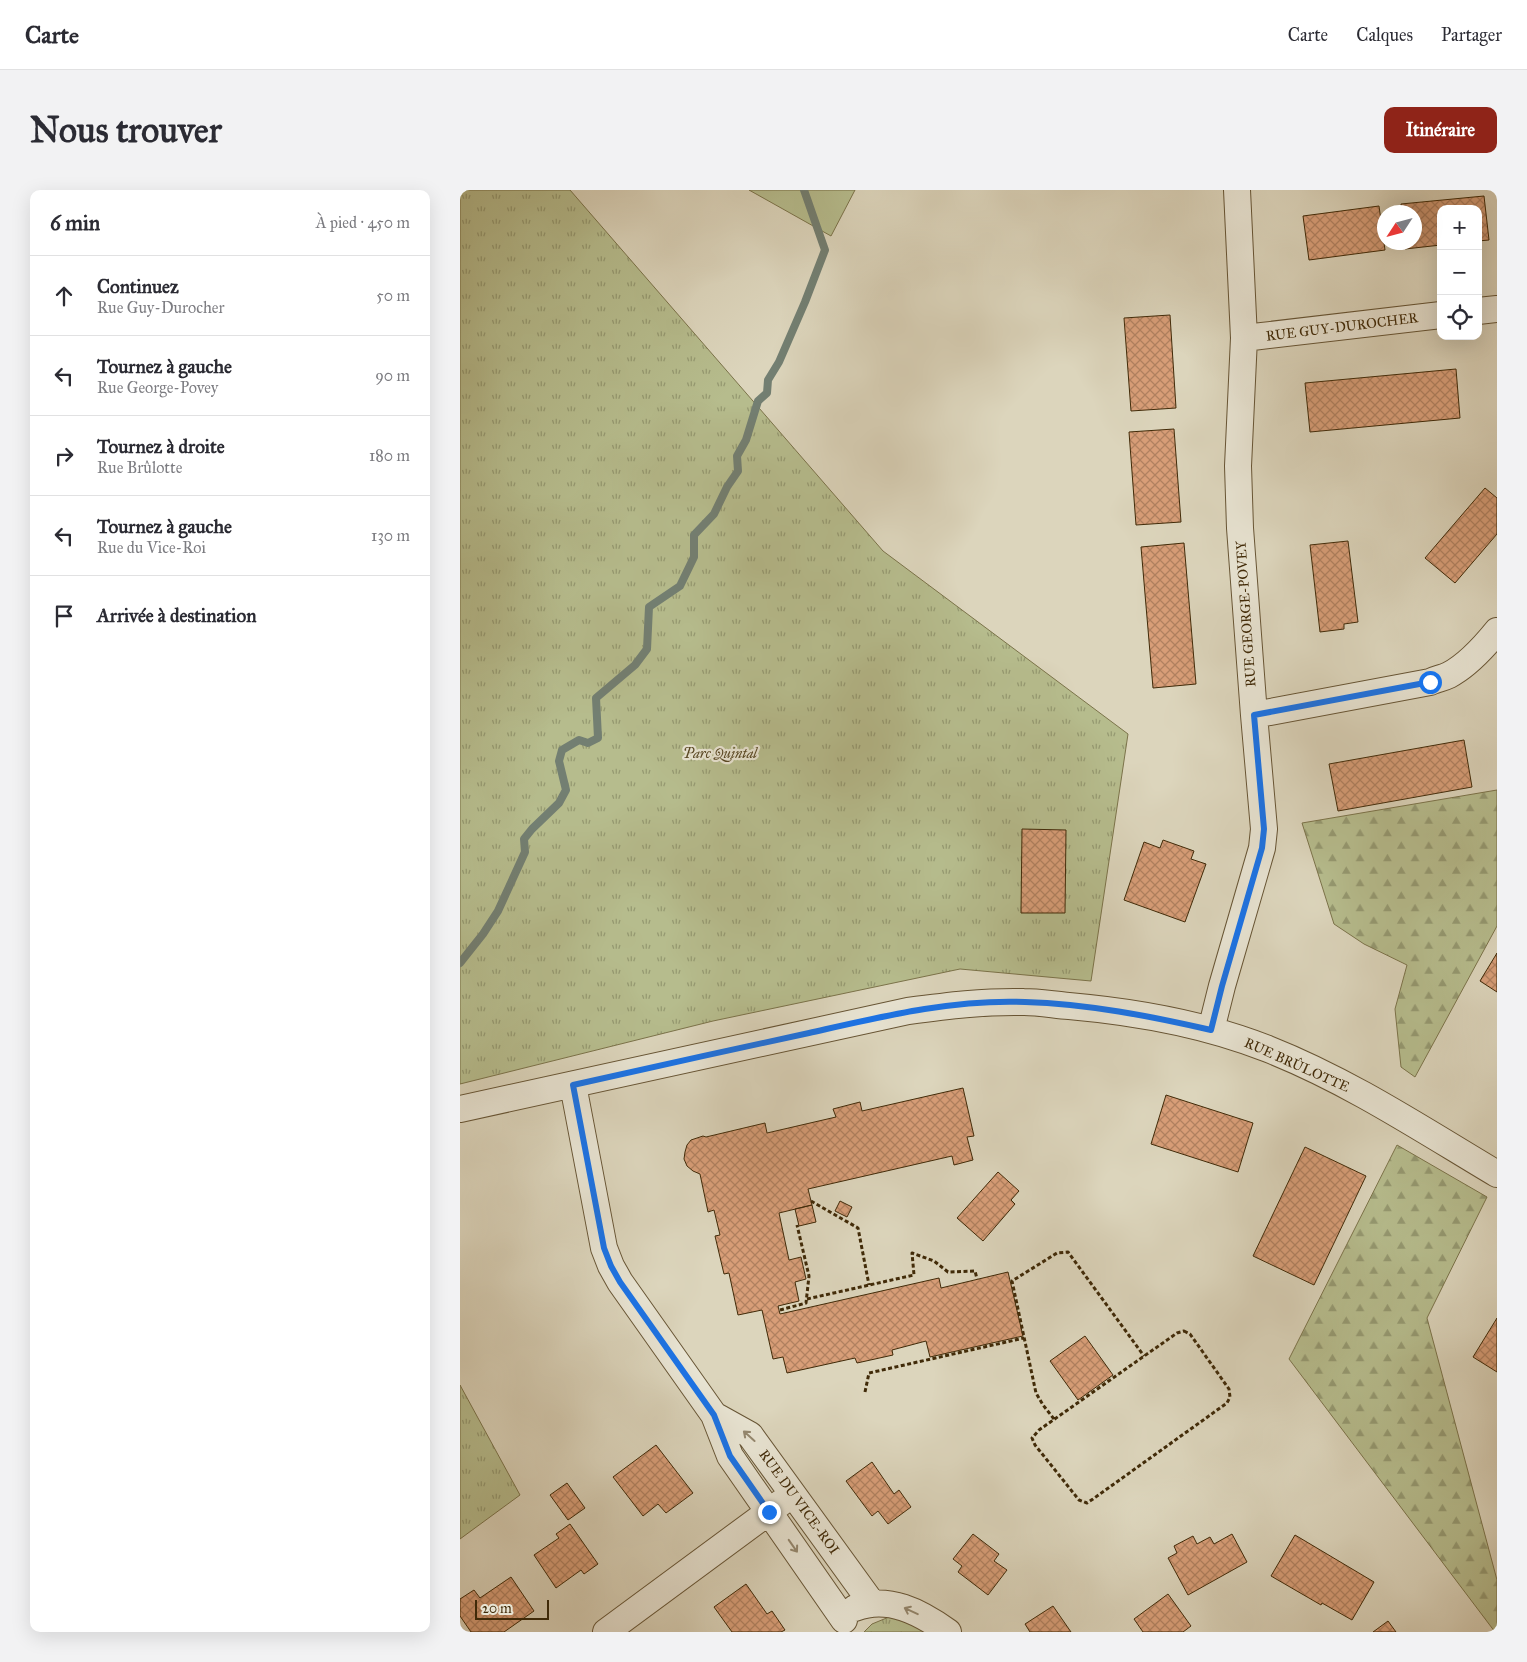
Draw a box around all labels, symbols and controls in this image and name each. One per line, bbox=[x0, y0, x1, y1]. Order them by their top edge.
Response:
text: Carte bbox=[25, 20, 79, 50]
text: Carte bbox=[1288, 24, 1328, 46]
text: Calques bbox=[1356, 24, 1413, 46]
text: Partager bbox=[1441, 24, 1502, 46]
button: Itinéraire bbox=[1384, 107, 1497, 153]
text: Nous trouver bbox=[30, 109, 222, 152]
north arrow bbox=[1377, 205, 1422, 250]
map controls bbox=[1437, 205, 1482, 340]
button: + bbox=[1437, 205, 1482, 250]
text: 6 min bbox=[50, 210, 100, 236]
text: À pied · 450 m bbox=[316, 213, 410, 232]
button: − bbox=[1437, 250, 1482, 295]
text: Continuez bbox=[97, 275, 179, 298]
icon: ahead bbox=[50, 282, 78, 310]
text: 50 m bbox=[376, 286, 410, 305]
button: locate bbox=[1437, 295, 1482, 340]
text: Rue Guy-Durocher bbox=[97, 298, 224, 317]
street label: RUE GUY-DUROCHER bbox=[1265, 309, 1420, 345]
text: Tournez à gauche bbox=[97, 355, 232, 378]
icon: left bbox=[50, 362, 78, 390]
text: 90 m bbox=[375, 366, 410, 385]
text: Rue George-Povey bbox=[97, 378, 218, 397]
text: Tournez à droite bbox=[97, 435, 225, 458]
icon: right bbox=[50, 442, 78, 470]
text: 180 m bbox=[369, 446, 410, 465]
text: Rue Brûlotte bbox=[97, 458, 182, 477]
text: Tournez à gauche bbox=[97, 515, 232, 538]
icon: left bbox=[50, 522, 78, 550]
text: 130 m bbox=[371, 526, 410, 545]
text: Rue du Vice-Roi bbox=[97, 538, 206, 557]
street label: RUE GEORGE-POVEY bbox=[1232, 539, 1260, 688]
icon: arrive bbox=[50, 602, 78, 630]
text: Arrivée à destination bbox=[97, 604, 256, 627]
route start bbox=[1419, 671, 1442, 694]
park label: Parc Quintal bbox=[683, 745, 758, 762]
street label: RUE BRÛLOTTE bbox=[1242, 1033, 1353, 1096]
one-way arrow bbox=[743, 1431, 756, 1442]
street label: RUE DU VICE-ROI bbox=[755, 1446, 843, 1558]
route end bbox=[758, 1501, 781, 1524]
one-way arrow bbox=[788, 1539, 798, 1553]
scale bar bbox=[475, 1597, 549, 1620]
text: 20 m bbox=[482, 1600, 512, 1617]
one-way arrow bbox=[904, 1606, 919, 1616]

